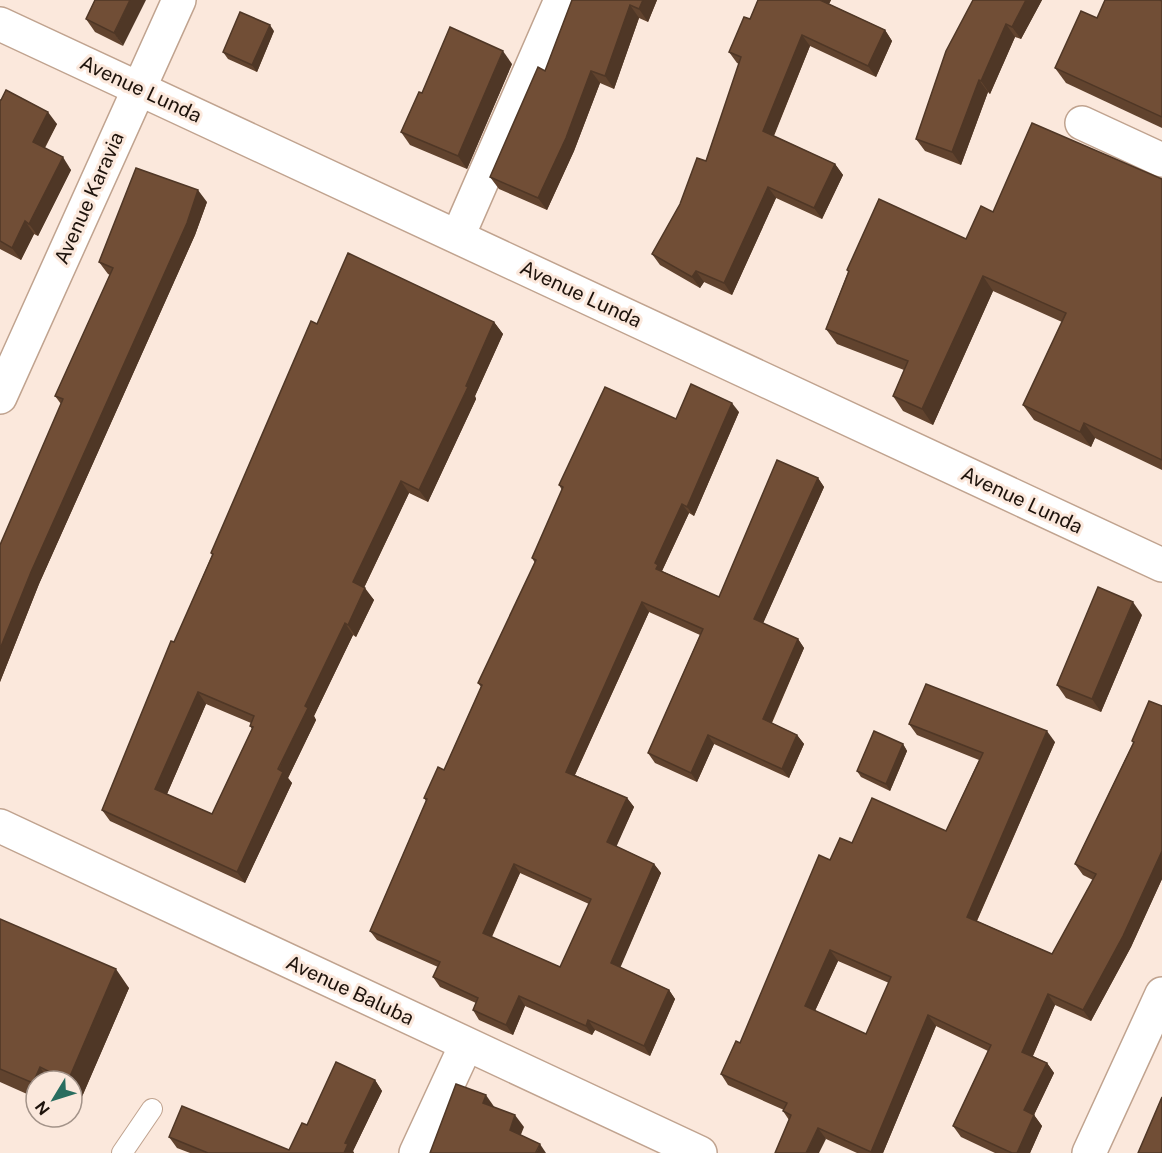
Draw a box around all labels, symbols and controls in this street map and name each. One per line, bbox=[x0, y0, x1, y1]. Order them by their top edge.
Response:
street label: Avenue Lunda bbox=[76, 50, 206, 128]
street label: Avenue Karavia bbox=[49, 128, 129, 268]
street label: Avenue Lunda bbox=[516, 255, 646, 333]
street label: Avenue Lunda bbox=[957, 461, 1087, 539]
street label: Avenue Baluba bbox=[282, 950, 418, 1030]
north arrow bbox=[24, 1069, 84, 1129]
text: N bbox=[31, 1097, 54, 1119]

